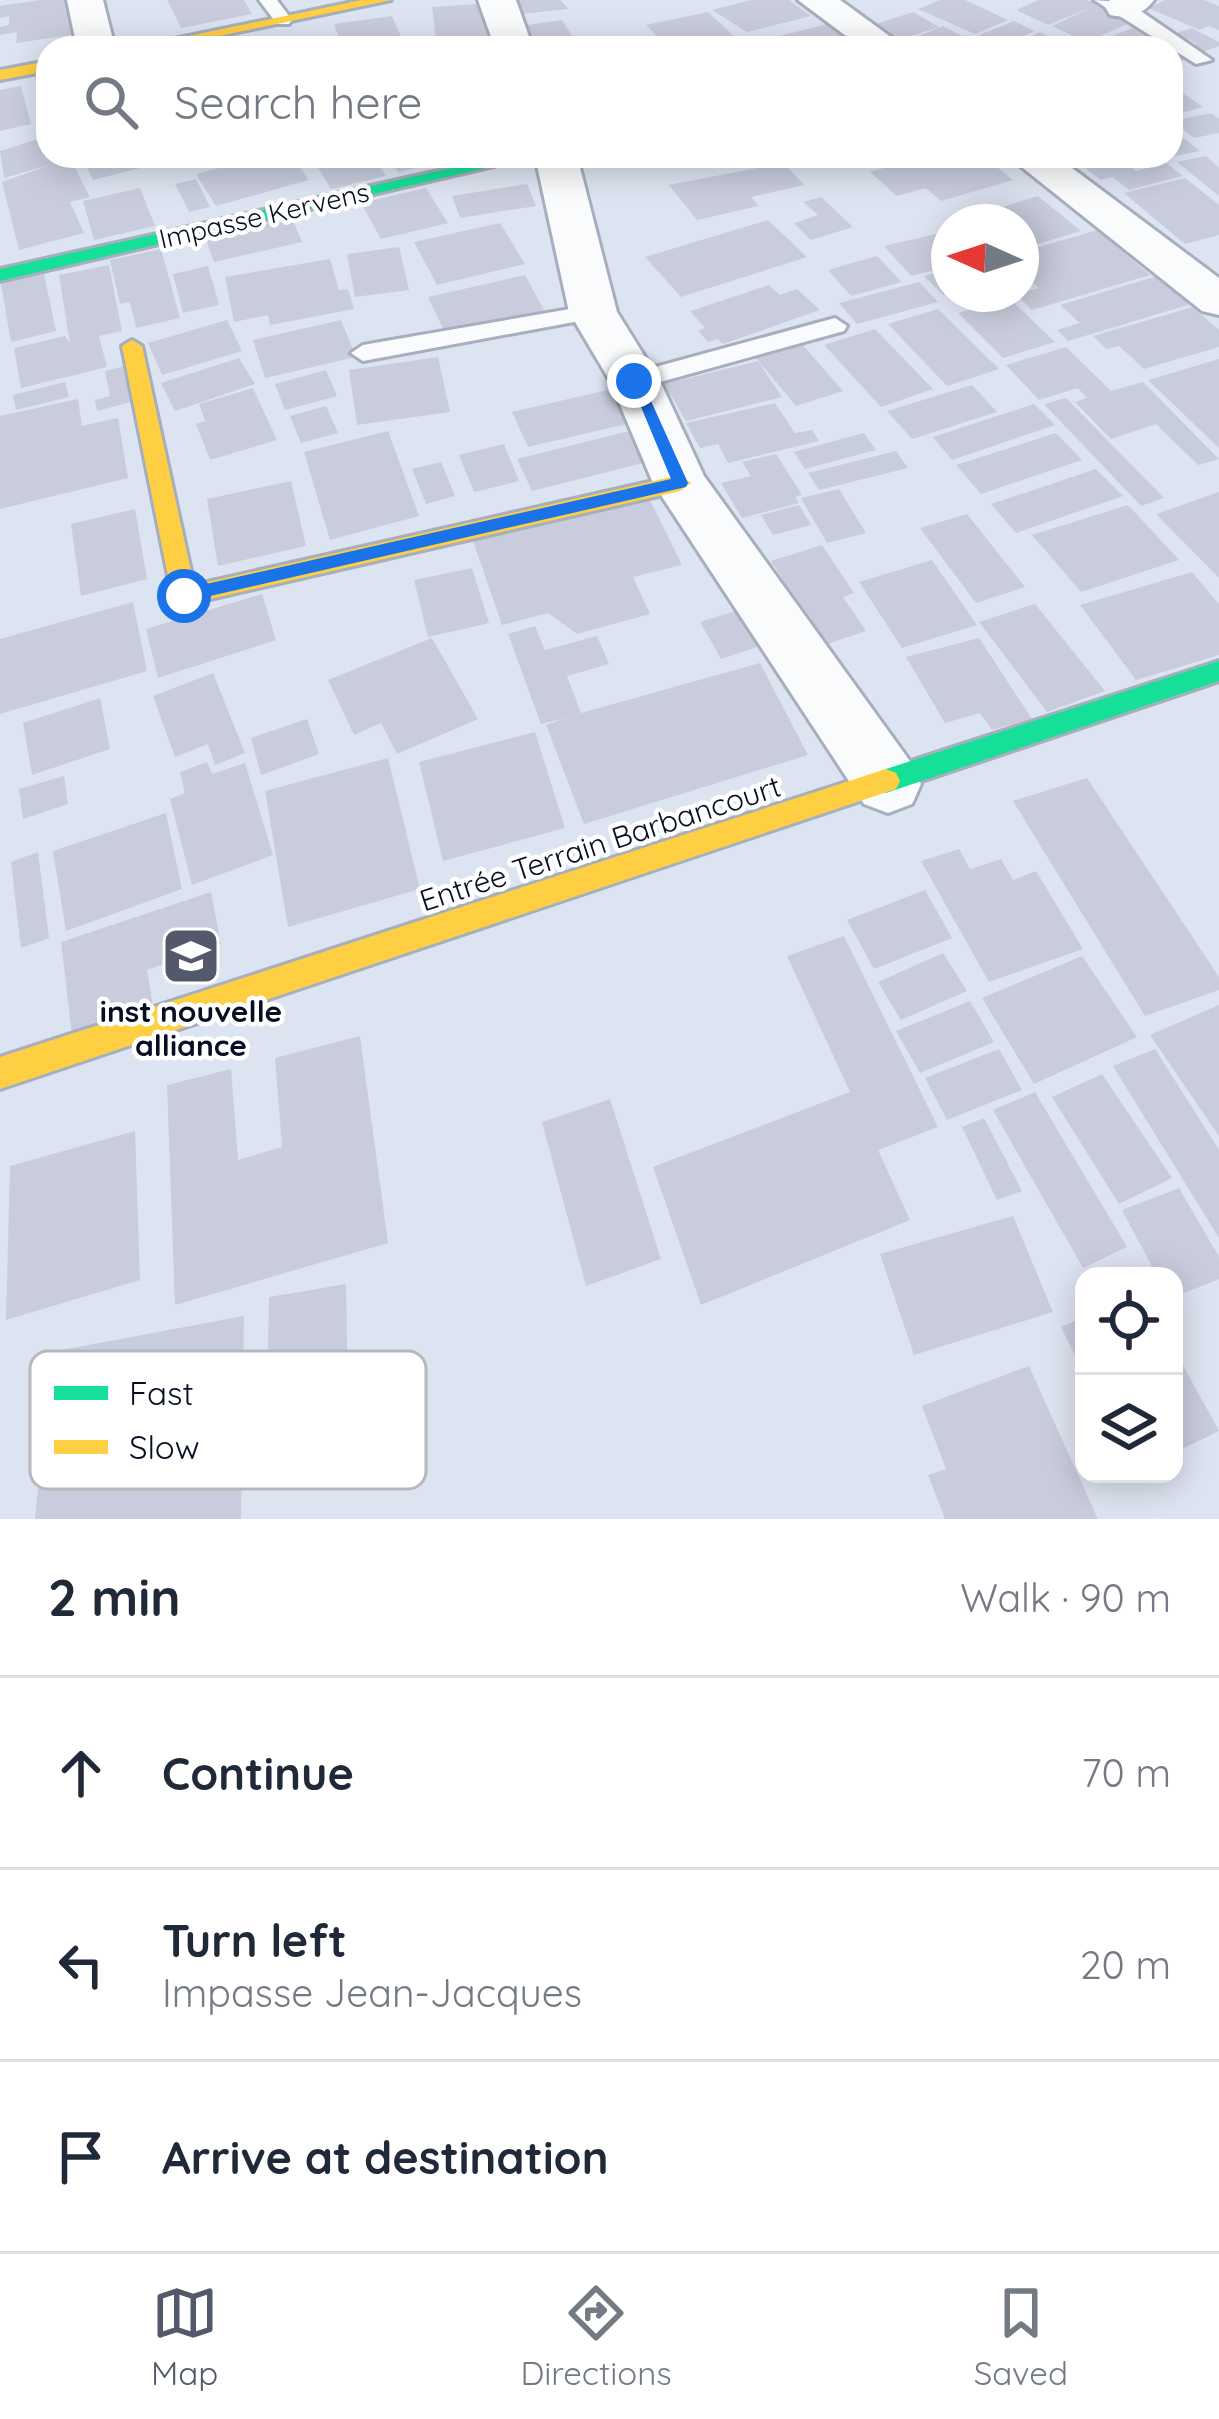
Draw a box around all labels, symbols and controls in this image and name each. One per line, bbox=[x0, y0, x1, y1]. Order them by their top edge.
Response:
search box bbox=[36, 36, 1183, 168]
icon: search bbox=[78, 69, 144, 135]
text: Search here bbox=[174, 74, 422, 130]
street label: Impasse Kervens bbox=[156, 174, 372, 256]
north arrow bbox=[931, 204, 1039, 312]
route end bbox=[607, 354, 661, 408]
route start bbox=[157, 569, 211, 623]
street label: Entrée Terrain Barbancourt bbox=[415, 767, 785, 919]
school or university icon: inst nouvelle alliance bbox=[160, 925, 222, 987]
place label: inst nouvelle alliance bbox=[100, 992, 282, 1064]
map controls bbox=[1075, 1267, 1183, 1483]
button: locate bbox=[1075, 1267, 1183, 1375]
legend bbox=[30, 1351, 426, 1489]
text: Fast bbox=[129, 1372, 194, 1413]
button: layers bbox=[1075, 1375, 1183, 1483]
text: Slow bbox=[129, 1426, 200, 1467]
text: 2 min bbox=[48, 1565, 181, 1629]
text: Walk · 90 m bbox=[960, 1573, 1171, 1622]
icon: ahead bbox=[48, 1740, 114, 1806]
text: Continue bbox=[162, 1745, 354, 1801]
text: 70 m bbox=[1082, 1748, 1171, 1797]
text: Turn left bbox=[162, 1912, 347, 1968]
icon: left bbox=[48, 1932, 114, 1998]
text: 20 m bbox=[1080, 1940, 1171, 1989]
text: Impasse Jean-Jacques bbox=[162, 1968, 582, 2017]
icon: arrive bbox=[48, 2124, 114, 2190]
text: Arrive at destination bbox=[162, 2129, 608, 2185]
tab: Map bbox=[151, 2280, 218, 2393]
tab: Directions bbox=[520, 2280, 672, 2393]
tab: Saved bbox=[974, 2280, 1068, 2393]

